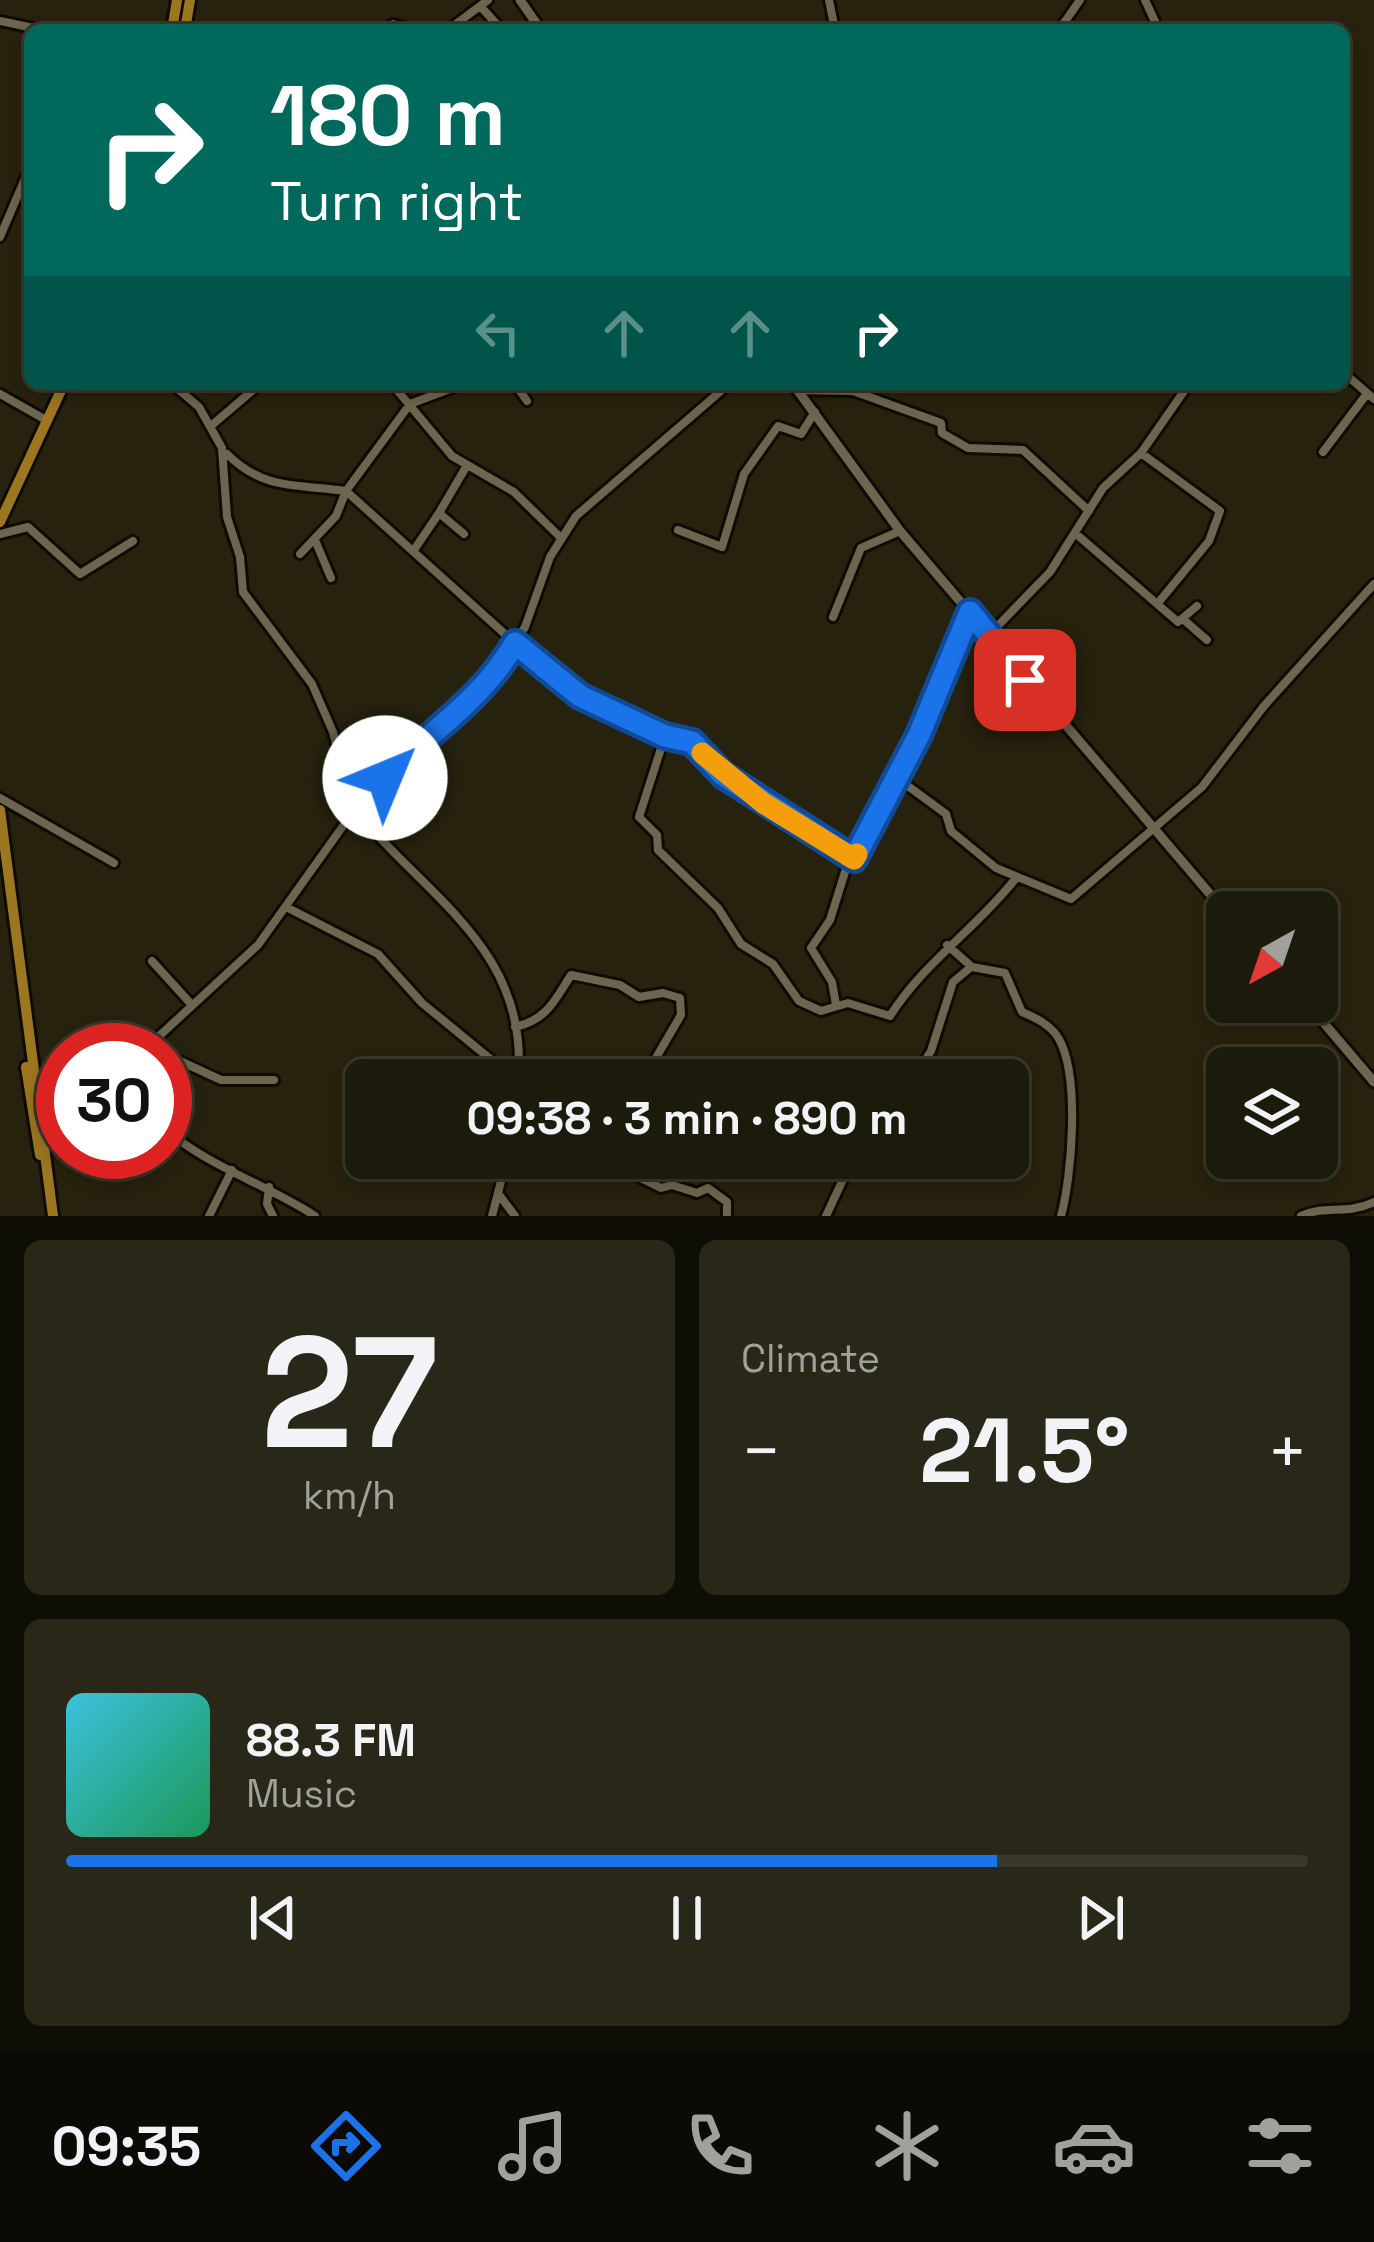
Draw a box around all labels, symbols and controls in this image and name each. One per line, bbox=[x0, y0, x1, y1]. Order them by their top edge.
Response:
text: 180 m bbox=[270, 62, 506, 170]
icon: right bbox=[72, 72, 228, 228]
text: Turn right bbox=[270, 167, 523, 236]
icon: left bbox=[465, 300, 531, 366]
icon: ahead bbox=[591, 300, 657, 366]
icon: ahead bbox=[717, 300, 783, 366]
icon: right bbox=[843, 300, 909, 366]
pin bbox=[974, 629, 1076, 731]
icon: arrive bbox=[992, 647, 1058, 713]
position arrow bbox=[322, 715, 448, 841]
north arrow bbox=[1206, 891, 1338, 1023]
map controls bbox=[1206, 891, 1338, 1179]
speed limit sign: 30 bbox=[36, 1023, 192, 1179]
button: layers bbox=[1206, 1047, 1338, 1179]
text: 09:38 · 3 min · 890 m bbox=[467, 1090, 907, 1147]
text: 27 bbox=[261, 1293, 438, 1493]
text: Climate bbox=[741, 1334, 880, 1383]
text: 21.5° bbox=[919, 1393, 1130, 1508]
text: − bbox=[741, 1409, 782, 1493]
text: + bbox=[1267, 1409, 1308, 1493]
text: km/h bbox=[303, 1471, 396, 1520]
text: 88.3 FM bbox=[246, 1712, 416, 1769]
text: Music bbox=[246, 1769, 357, 1818]
icon: previous bbox=[240, 1885, 306, 1951]
icon: pause bbox=[654, 1885, 720, 1951]
icon: next bbox=[1068, 1885, 1134, 1951]
icon: directions bbox=[304, 2104, 388, 2188]
icon: music bbox=[491, 2104, 575, 2188]
icon: phone bbox=[678, 2104, 762, 2188]
icon: climate bbox=[865, 2104, 949, 2188]
icon: car bbox=[1052, 2104, 1136, 2188]
icon: filters bbox=[1238, 2104, 1322, 2188]
text: 09:35 bbox=[51, 2112, 201, 2181]

